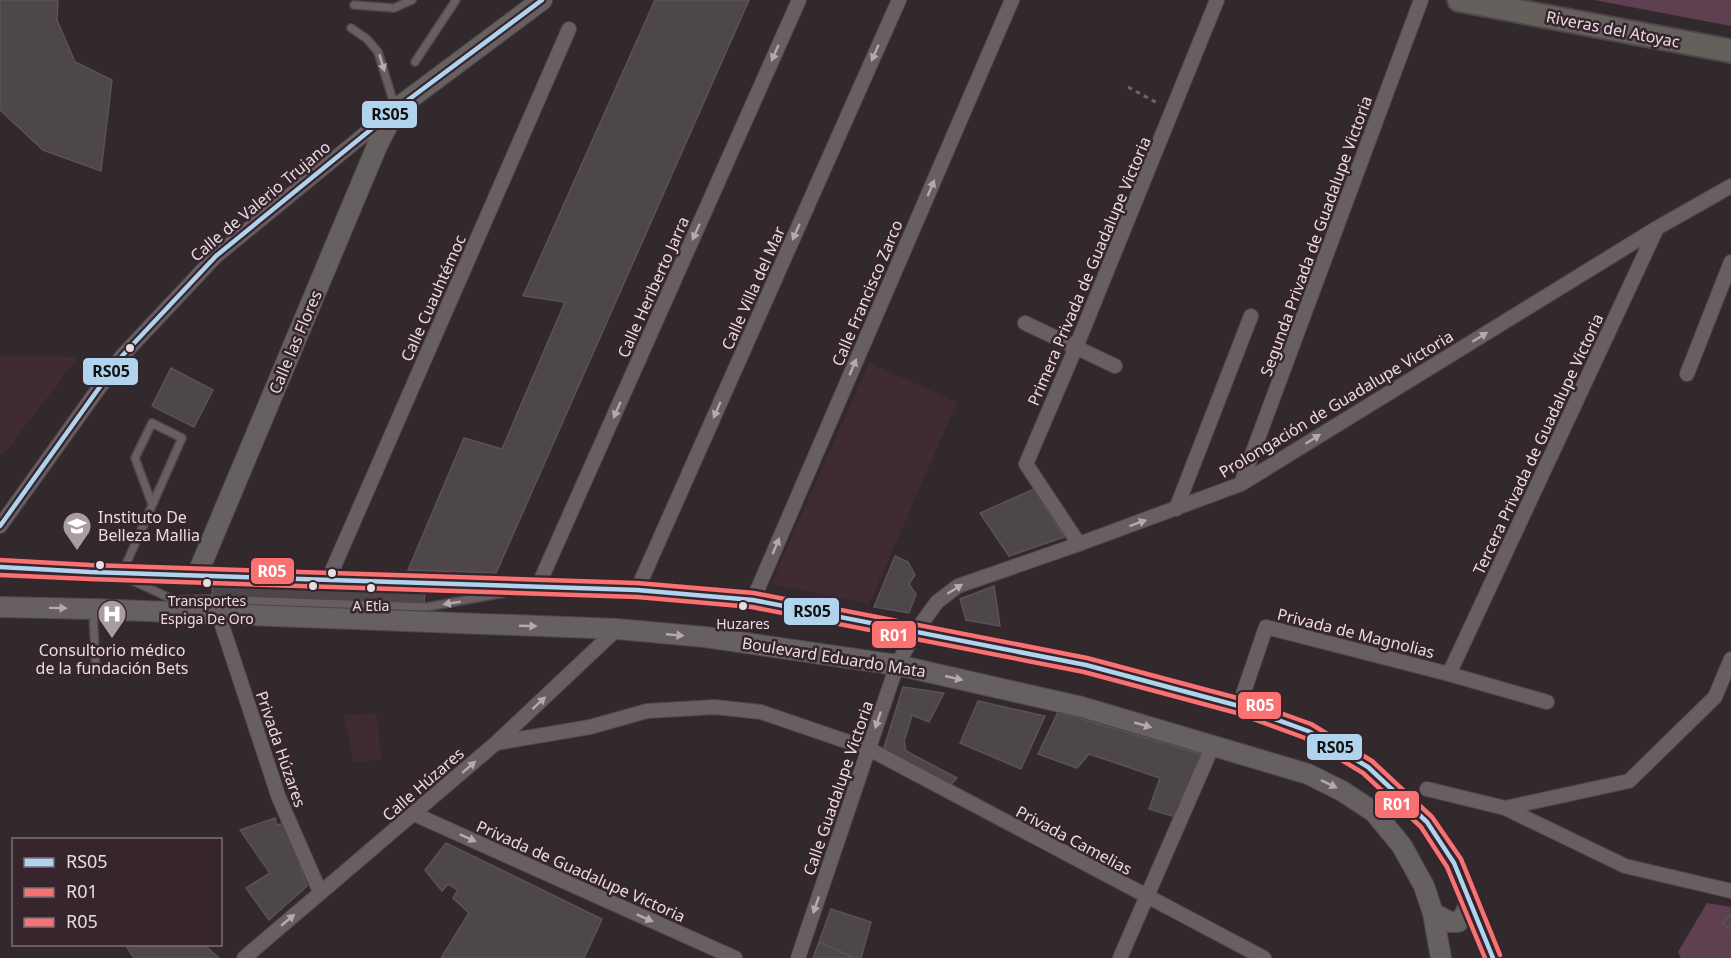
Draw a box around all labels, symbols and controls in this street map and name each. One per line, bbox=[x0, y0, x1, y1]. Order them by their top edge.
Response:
street label: Riveras del Atoyac bbox=[1544, 5, 1682, 53]
one-way arrow bbox=[770, 45, 780, 63]
one-way arrow bbox=[871, 45, 880, 62]
one-way arrow bbox=[378, 54, 387, 72]
street label: Segunda Privada de Guadalupe Victoria bbox=[1255, 93, 1377, 379]
line badge: RS05 bbox=[361, 100, 418, 129]
text: RS05 bbox=[371, 103, 409, 125]
street label: Primera Privada de Guadalupe Victoria bbox=[1022, 133, 1156, 409]
street label: Calle de Valerio Trujano bbox=[185, 136, 335, 266]
one-way arrow bbox=[926, 179, 935, 196]
street label: Calle Heriberto Jarra bbox=[612, 213, 694, 361]
street label: Calle Francisco Zarco bbox=[826, 217, 908, 369]
street label: Calle Villa del Mar bbox=[716, 222, 790, 353]
one-way arrow bbox=[691, 223, 700, 240]
one-way arrow bbox=[791, 223, 801, 241]
street label: Calle Cuauhtémoc bbox=[395, 231, 471, 365]
street label: Calle las Flores bbox=[263, 287, 327, 397]
street label: Tercera Privada de Guadalupe Victoria bbox=[1468, 310, 1608, 578]
street label: Prolongación de Guadalupe Victoria bbox=[1215, 325, 1457, 483]
one-way arrow bbox=[1471, 332, 1488, 343]
unlabelled marker bbox=[124, 342, 136, 354]
line badge: RS05 bbox=[82, 357, 139, 386]
one-way arrow bbox=[849, 358, 859, 376]
text: RS05 bbox=[92, 360, 130, 382]
one-way arrow bbox=[612, 401, 621, 418]
one-way arrow bbox=[712, 401, 722, 419]
one-way arrow bbox=[1305, 434, 1322, 445]
place label: Instituto De Belleza Mallia bbox=[98, 506, 200, 546]
school or university icon: Instituto De Belleza Mallia bbox=[61, 510, 93, 552]
one-way arrow bbox=[1129, 518, 1147, 527]
one-way arrow bbox=[772, 537, 781, 555]
line badge: R05 bbox=[250, 557, 295, 585]
unlabelled marker bbox=[94, 559, 106, 571]
text: R05 bbox=[258, 560, 286, 582]
unlabelled marker bbox=[326, 567, 338, 579]
marker: Transportes Espiga De Oro bbox=[201, 577, 213, 589]
unlabelled marker bbox=[307, 580, 319, 592]
marker: A Etla bbox=[365, 582, 377, 594]
one-way arrow bbox=[947, 584, 963, 595]
place label: Transportes Espiga De Oro bbox=[160, 591, 254, 628]
place label: A Etla bbox=[353, 596, 389, 615]
line badge: RS05 bbox=[783, 597, 840, 626]
hospital icon: Consultorio médico de la fundación Bets bbox=[96, 598, 128, 640]
one-way arrow bbox=[442, 599, 461, 608]
marker: Huzares bbox=[737, 600, 749, 612]
text: RS05 bbox=[793, 600, 831, 622]
one-way arrow bbox=[49, 603, 68, 613]
street label: Privada de Magnolias bbox=[1275, 603, 1437, 663]
place label: Huzares bbox=[716, 614, 770, 633]
line badge: R01 bbox=[871, 620, 917, 649]
one-way arrow bbox=[519, 621, 538, 630]
text: R01 bbox=[880, 624, 908, 646]
one-way arrow bbox=[666, 630, 685, 640]
street label: Boulevard Eduardo Mata bbox=[740, 632, 928, 682]
place label: Consultorio médico de la fundación Bets bbox=[36, 639, 188, 679]
one-way arrow bbox=[945, 674, 964, 683]
street label: Privada Húzares bbox=[251, 688, 311, 810]
line badge: R05 bbox=[1237, 691, 1282, 720]
text: R05 bbox=[1246, 694, 1274, 716]
one-way arrow bbox=[531, 696, 546, 710]
street label: Calle Guadalupe Victoria bbox=[798, 698, 878, 878]
one-way arrow bbox=[873, 711, 883, 729]
one-way arrow bbox=[1134, 721, 1152, 730]
line badge: RS05 bbox=[1306, 733, 1363, 761]
text: RS05 bbox=[1316, 736, 1354, 758]
street label: Calle Húzares bbox=[377, 742, 469, 826]
one-way arrow bbox=[461, 761, 476, 774]
one-way arrow bbox=[1320, 780, 1337, 789]
line badge: R01 bbox=[1374, 790, 1420, 819]
text: R01 bbox=[1383, 793, 1411, 815]
street label: Privada Camelias bbox=[1012, 800, 1136, 880]
street label: Privada de Guadalupe Victoria bbox=[473, 815, 689, 927]
one-way arrow bbox=[459, 833, 477, 843]
legend bbox=[12, 838, 222, 946]
text: RS05 bbox=[66, 849, 108, 873]
text: R01 bbox=[66, 879, 98, 903]
one-way arrow bbox=[811, 896, 820, 914]
text: R05 bbox=[66, 909, 98, 933]
one-way arrow bbox=[637, 913, 655, 923]
one-way arrow bbox=[280, 914, 295, 927]

